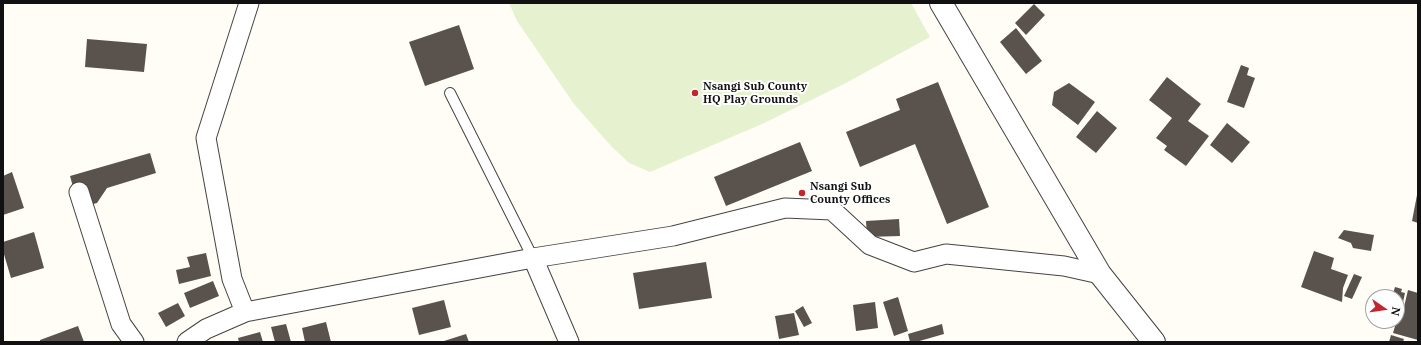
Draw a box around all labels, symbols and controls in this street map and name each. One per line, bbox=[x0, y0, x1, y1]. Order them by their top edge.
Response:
place label: Nsangi Sub County HQ Play Grounds bbox=[703, 80, 807, 106]
marker: Nsangi Sub County HQ Play Grounds bbox=[690, 88, 700, 98]
place label: Nsangi Sub County Offices bbox=[810, 180, 890, 206]
marker: Nsangi Sub County Offices bbox=[797, 188, 807, 198]
north arrow bbox=[1365, 289, 1405, 329]
text: N bbox=[1388, 306, 1404, 317]

